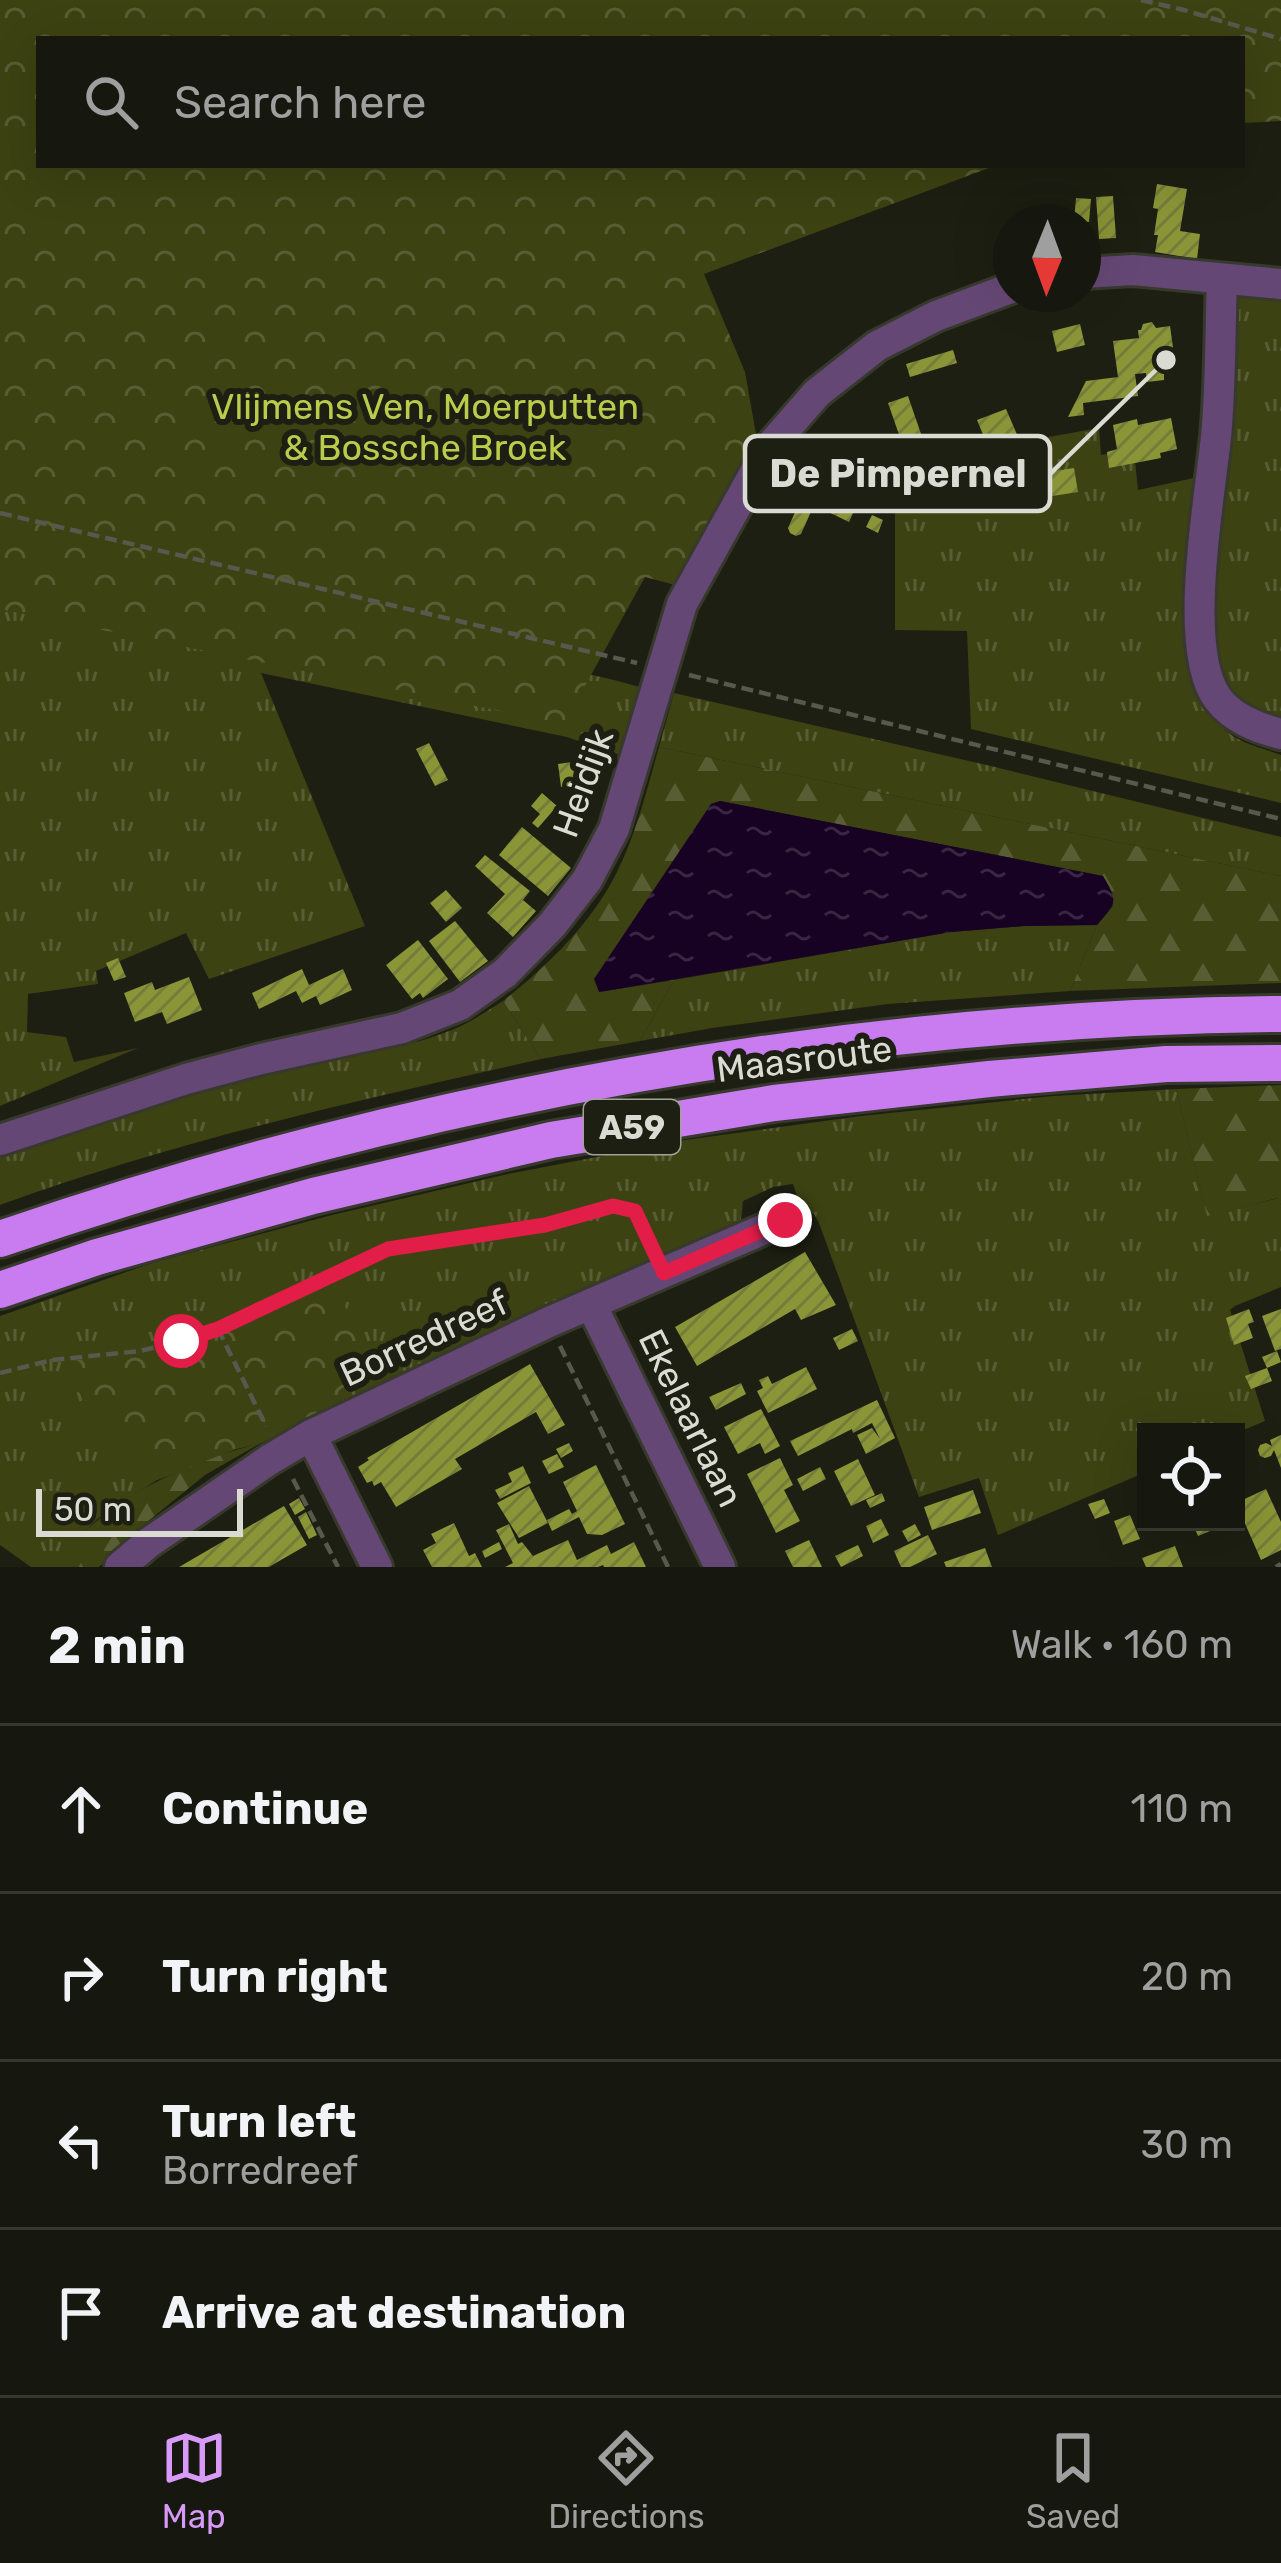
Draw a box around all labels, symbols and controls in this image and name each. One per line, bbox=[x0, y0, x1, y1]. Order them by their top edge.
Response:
search box bbox=[36, 36, 1245, 168]
icon: search bbox=[78, 69, 144, 135]
text: Search here bbox=[174, 76, 426, 129]
north arrow bbox=[993, 204, 1101, 312]
park label: Vlijmens Ven, Moerputten & Bossche Broek bbox=[211, 385, 639, 469]
callout: De Pimpernel bbox=[745, 436, 1050, 511]
text: De Pimpernel bbox=[769, 451, 1027, 497]
street label: Heidijk bbox=[544, 722, 623, 843]
street label: Maasroute bbox=[714, 1027, 894, 1091]
road number: A59 bbox=[584, 1100, 680, 1154]
route end bbox=[758, 1193, 812, 1247]
street label: Borredreef bbox=[333, 1280, 515, 1396]
route start bbox=[154, 1314, 208, 1368]
street label: Ekelaarlaan bbox=[630, 1322, 752, 1514]
map controls bbox=[1137, 1423, 1245, 1531]
button: locate bbox=[1137, 1423, 1245, 1531]
scale bar bbox=[36, 1483, 243, 1536]
text: 50 m bbox=[54, 1490, 132, 1529]
text: 2 min bbox=[48, 1615, 186, 1676]
text: Walk · 160 m bbox=[1011, 1622, 1233, 1668]
icon: ahead bbox=[48, 1776, 114, 1842]
text: Continue bbox=[162, 1782, 368, 1835]
text: 110 m bbox=[1131, 1786, 1233, 1832]
icon: right bbox=[48, 1944, 114, 2010]
text: Turn right bbox=[162, 1950, 388, 2003]
text: 20 m bbox=[1141, 1954, 1233, 2000]
text: Turn left bbox=[162, 2095, 356, 2148]
icon: left bbox=[48, 2112, 114, 2178]
text: 30 m bbox=[1141, 2122, 1233, 2168]
text: Borredreef bbox=[162, 2148, 358, 2194]
icon: arrive bbox=[48, 2280, 114, 2346]
text: Arrive at destination bbox=[162, 2286, 627, 2339]
tab: Map bbox=[161, 2425, 227, 2536]
tab: Directions bbox=[548, 2425, 705, 2536]
tab: Saved bbox=[1026, 2425, 1120, 2536]

